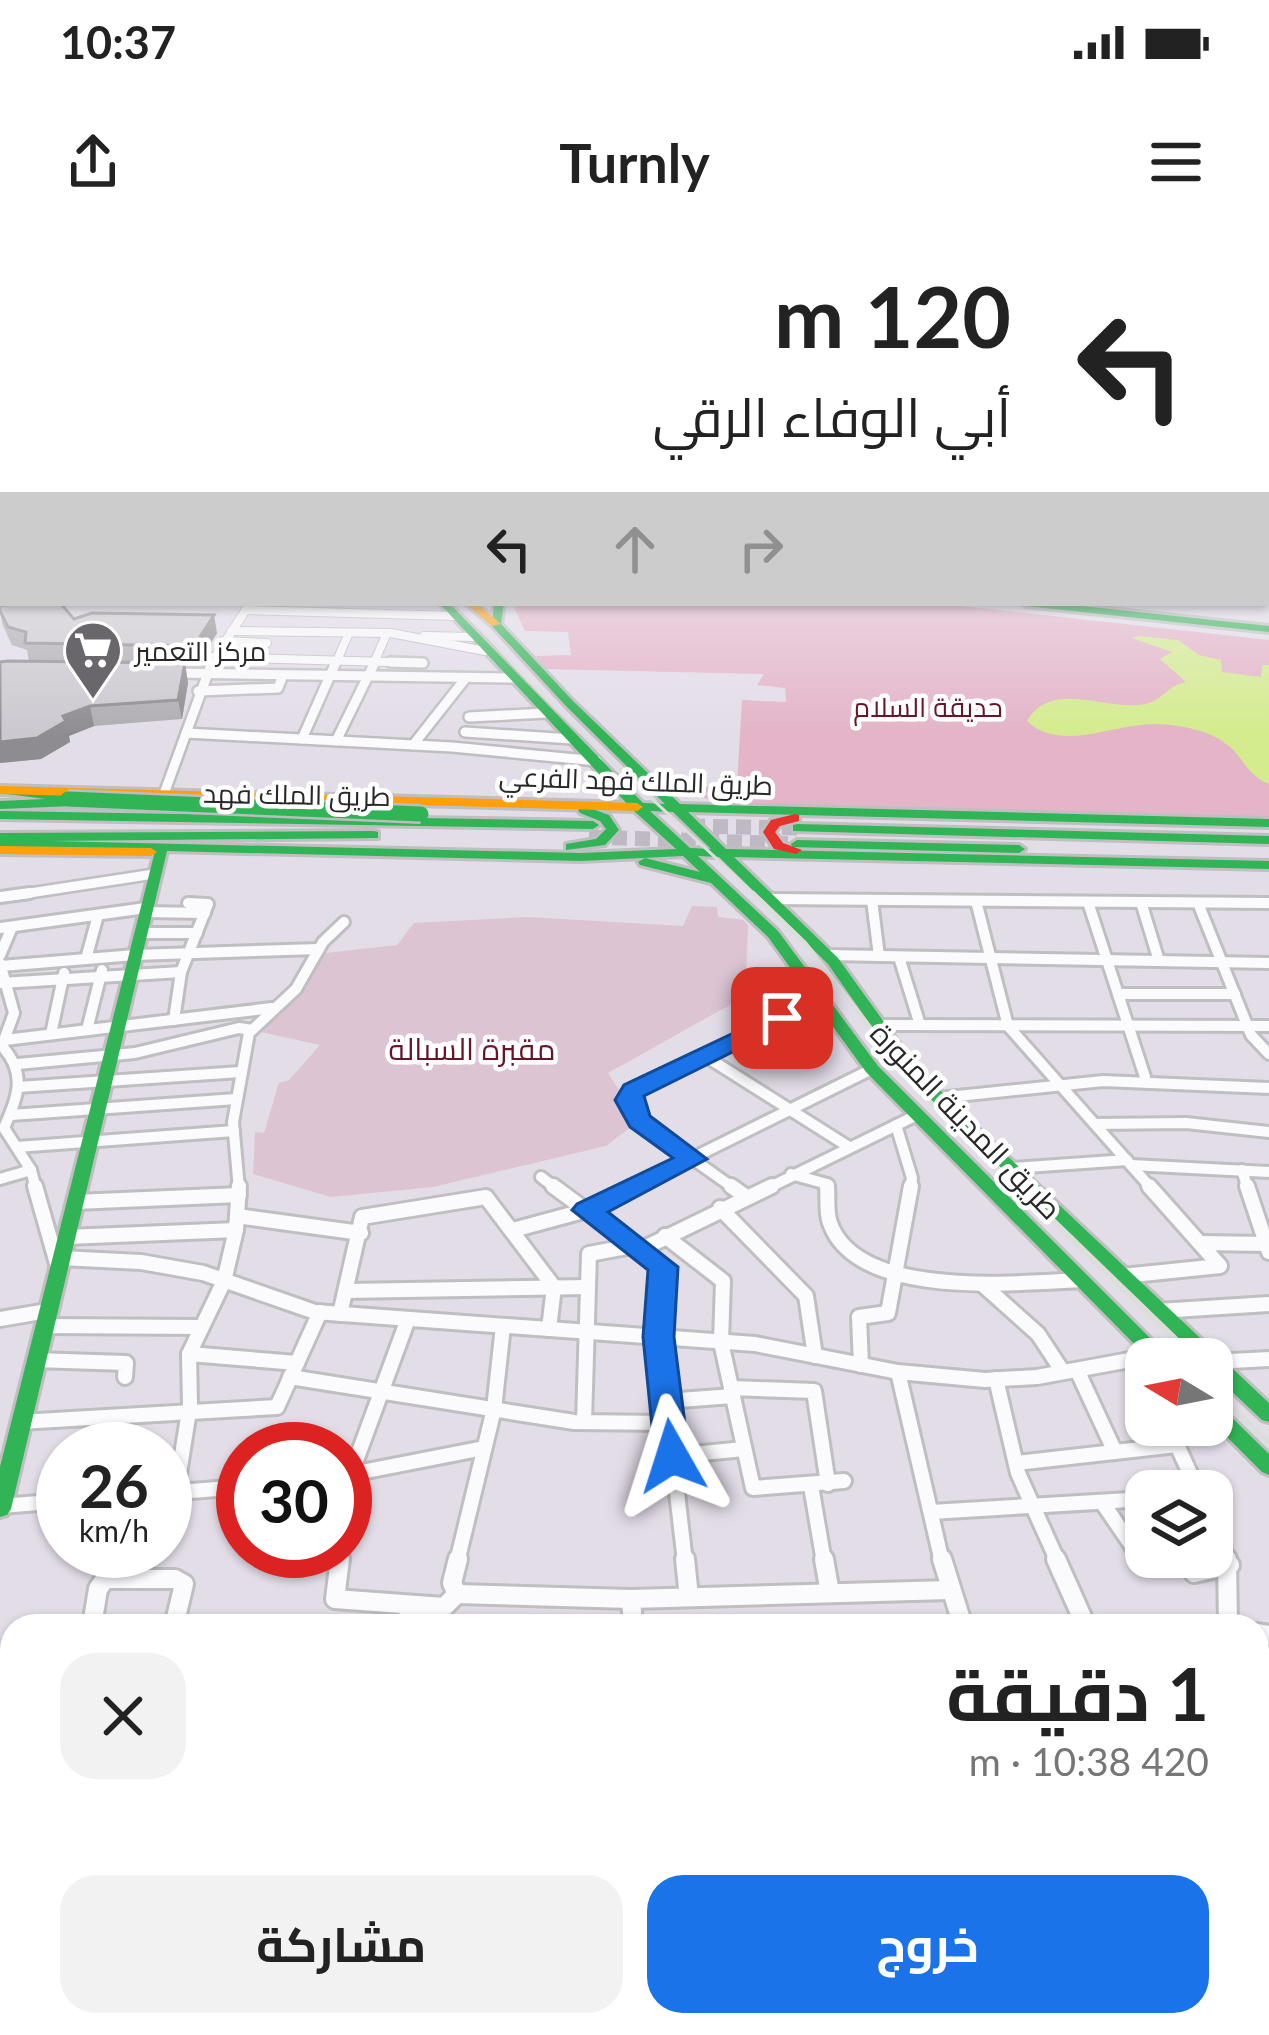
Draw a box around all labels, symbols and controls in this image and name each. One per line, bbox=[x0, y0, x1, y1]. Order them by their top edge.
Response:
text: 10:37 bbox=[60, 15, 176, 69]
icon: share bbox=[60, 129, 126, 195]
icon: menu bbox=[1143, 129, 1209, 195]
text: Turnly bbox=[559, 130, 710, 195]
text: 120 m bbox=[774, 265, 1011, 366]
icon: left bbox=[1053, 288, 1209, 444]
text: أبي الوفاء الرقي bbox=[653, 384, 1011, 449]
icon: left bbox=[476, 516, 542, 582]
icon: ahead bbox=[602, 516, 668, 582]
icon: right bbox=[728, 516, 794, 582]
supermarket icon: مركز التعمير bbox=[62, 619, 124, 701]
place label: مركز التعمير bbox=[133, 634, 266, 667]
park label: حديقة السلام bbox=[853, 690, 1003, 726]
street label: طريق الملك فهد الفرعي bbox=[498, 759, 774, 807]
street label: طريق الملك فهد bbox=[203, 776, 391, 813]
pin bbox=[731, 967, 833, 1069]
icon: arrive bbox=[749, 985, 815, 1051]
street label: طريق المدينة المنورة bbox=[863, 1014, 1070, 1227]
park label: مقبرة السبالة bbox=[389, 1030, 555, 1067]
north arrow bbox=[1125, 1338, 1233, 1446]
map controls bbox=[1125, 1338, 1233, 1578]
position arrow bbox=[609, 1393, 735, 1519]
speed limit sign: 30 bbox=[216, 1422, 372, 1578]
text: 26 bbox=[79, 1449, 149, 1521]
button: layers bbox=[1125, 1470, 1233, 1578]
text: km/h bbox=[79, 1512, 149, 1548]
text: 1 دقيقة bbox=[946, 1650, 1209, 1736]
button: close bbox=[60, 1653, 186, 1779]
text: 420 m · 10:38 bbox=[969, 1738, 1209, 1784]
button: مشاركة bbox=[60, 1875, 623, 2013]
button: خروج bbox=[647, 1875, 1209, 2013]

